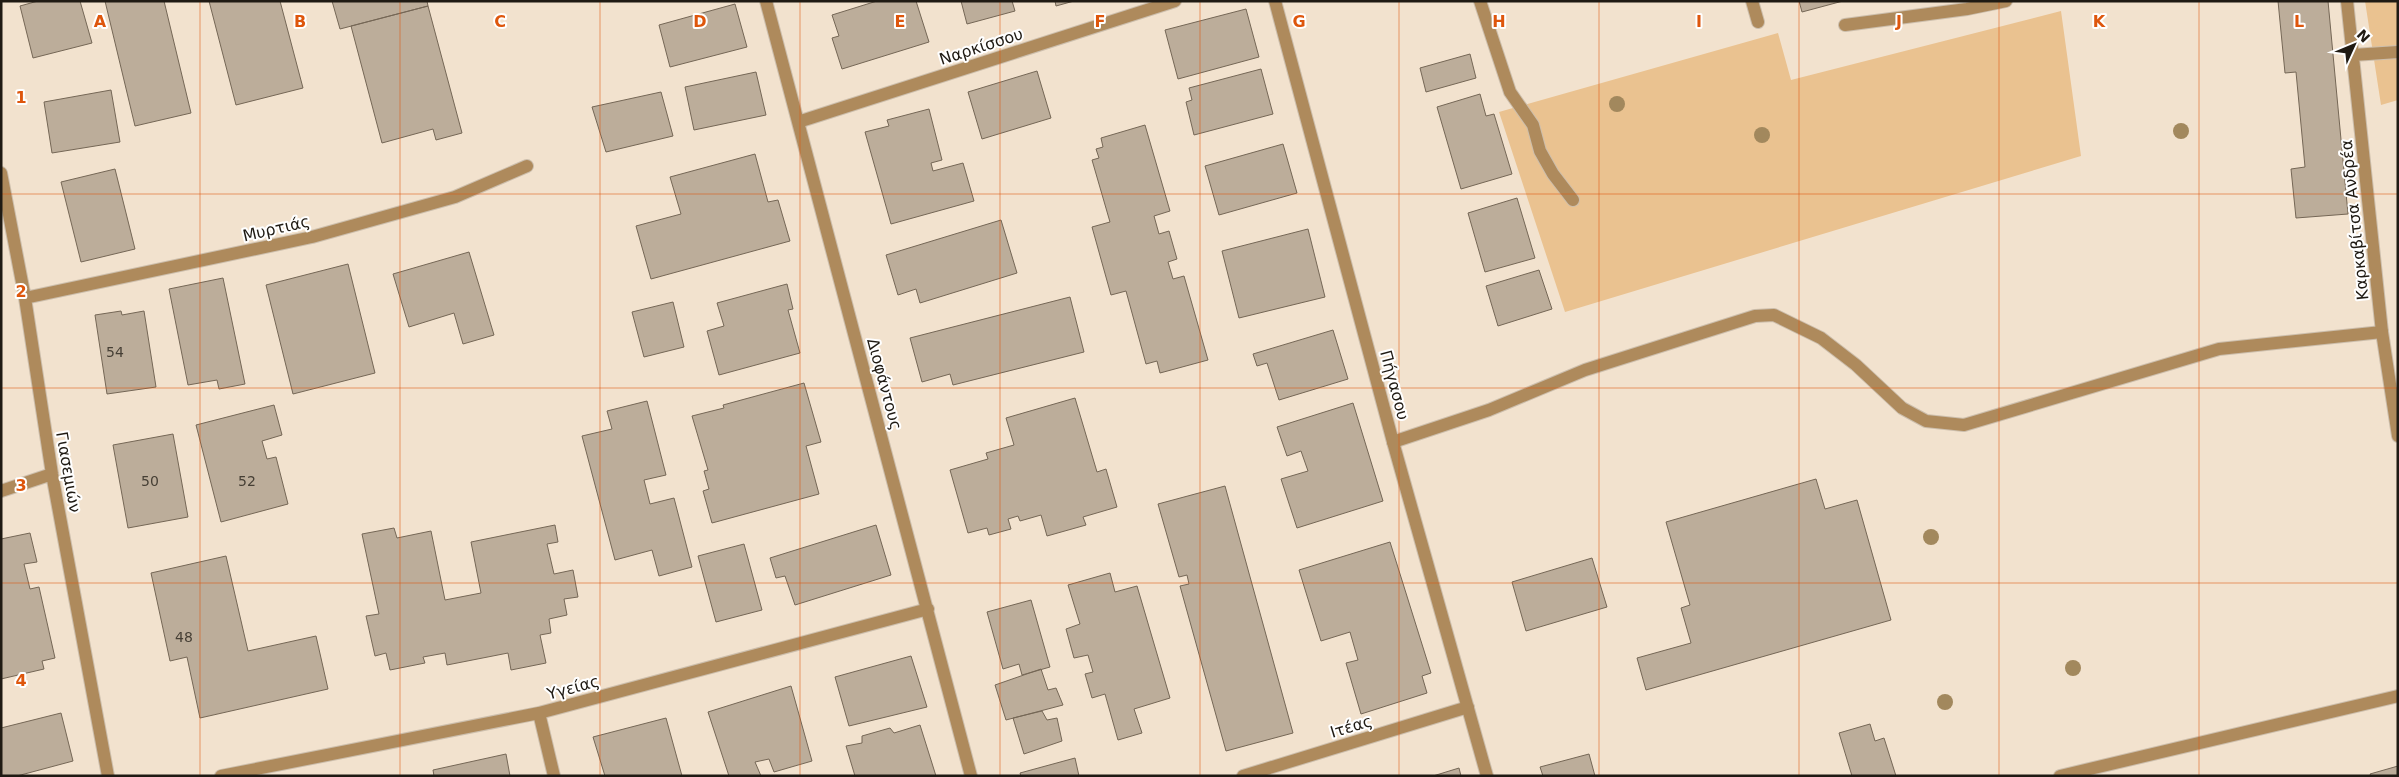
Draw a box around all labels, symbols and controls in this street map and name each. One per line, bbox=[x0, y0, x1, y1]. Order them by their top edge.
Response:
text: A bbox=[94, 12, 107, 31]
text: B bbox=[294, 12, 306, 31]
text: C bbox=[494, 12, 506, 31]
text: D bbox=[693, 12, 707, 31]
text: E bbox=[895, 12, 905, 31]
text: F bbox=[1095, 12, 1105, 31]
text: G bbox=[1292, 12, 1306, 31]
text: H bbox=[1492, 12, 1506, 31]
text: I bbox=[1696, 12, 1702, 31]
text: J bbox=[1895, 12, 1902, 31]
text: K bbox=[2093, 12, 2106, 31]
text: L bbox=[2294, 12, 2304, 31]
north arrow bbox=[2329, 20, 2379, 70]
street label: Ναρκίσσου bbox=[937, 24, 1025, 69]
text: N bbox=[2354, 26, 2373, 46]
text: 1 bbox=[15, 88, 27, 107]
street label: Καρκαβίτσα Ανδρέα bbox=[2337, 139, 2372, 301]
street label: Μυρτιάς bbox=[241, 212, 311, 245]
text: 2 bbox=[15, 282, 27, 301]
street label: Διοφάντους bbox=[863, 336, 906, 432]
house number: 54 bbox=[106, 344, 124, 360]
street label: Πήγασου bbox=[1376, 348, 1413, 422]
street label: Γιασεμιών bbox=[52, 430, 85, 514]
house number: 50 bbox=[141, 473, 159, 489]
house number: 52 bbox=[238, 473, 256, 489]
text: 3 bbox=[15, 476, 27, 495]
house number: 48 bbox=[175, 629, 193, 645]
text: 4 bbox=[15, 671, 27, 690]
street label: Υγείας bbox=[544, 671, 601, 704]
street label: Ιτέας bbox=[1328, 711, 1374, 742]

